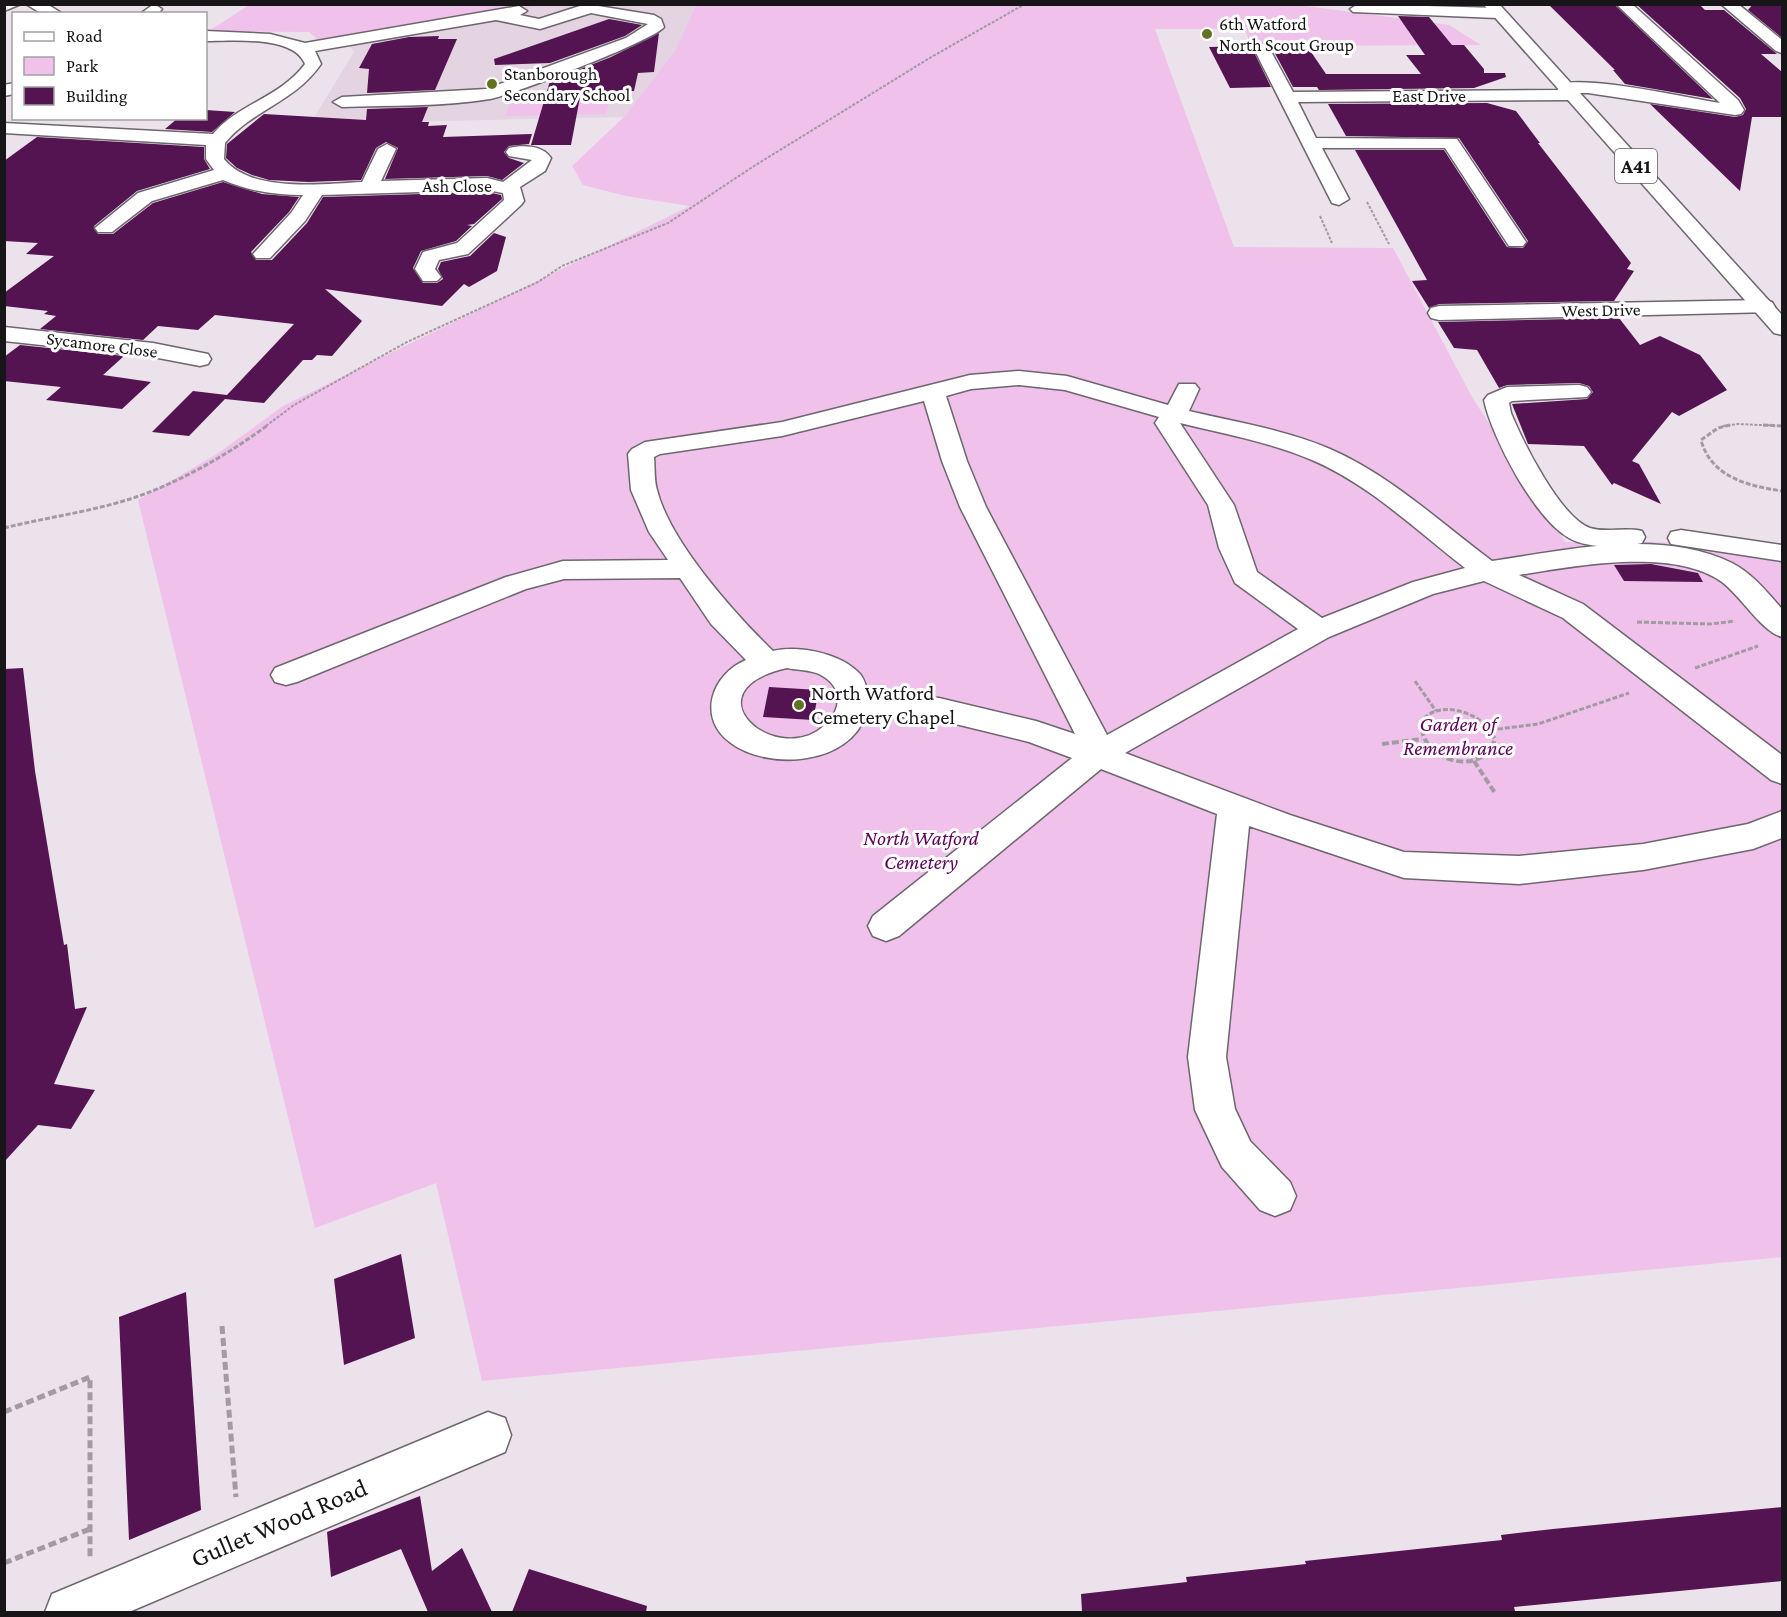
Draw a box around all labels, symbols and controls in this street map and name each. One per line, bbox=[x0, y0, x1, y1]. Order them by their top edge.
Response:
legend bbox=[12, 12, 207, 120]
place label: 6th Watford North Scout Group bbox=[1219, 14, 1354, 55]
text: Road bbox=[66, 26, 103, 46]
marker: 6th Watford North Scout Group bbox=[1200, 27, 1214, 41]
text: Park bbox=[66, 56, 98, 76]
place label: Stanborough Secondary School bbox=[504, 64, 631, 105]
marker: Stanborough Secondary School bbox=[485, 77, 499, 91]
text: Building bbox=[66, 86, 128, 106]
street label: East Drive bbox=[1392, 86, 1466, 106]
road number: A41 bbox=[1615, 149, 1657, 183]
street label: Ash Close bbox=[422, 176, 492, 196]
street label: West Drive bbox=[1561, 299, 1641, 321]
street label: Sycamore Close bbox=[45, 328, 159, 362]
place label: North Watford Cemetery Chapel bbox=[811, 681, 955, 729]
marker: North Watford Cemetery Chapel bbox=[792, 698, 806, 712]
park label: Garden of Remembrance bbox=[1403, 712, 1513, 760]
park label: North Watford Cemetery bbox=[863, 826, 980, 874]
street label: Gullet Wood Road bbox=[187, 1473, 372, 1573]

